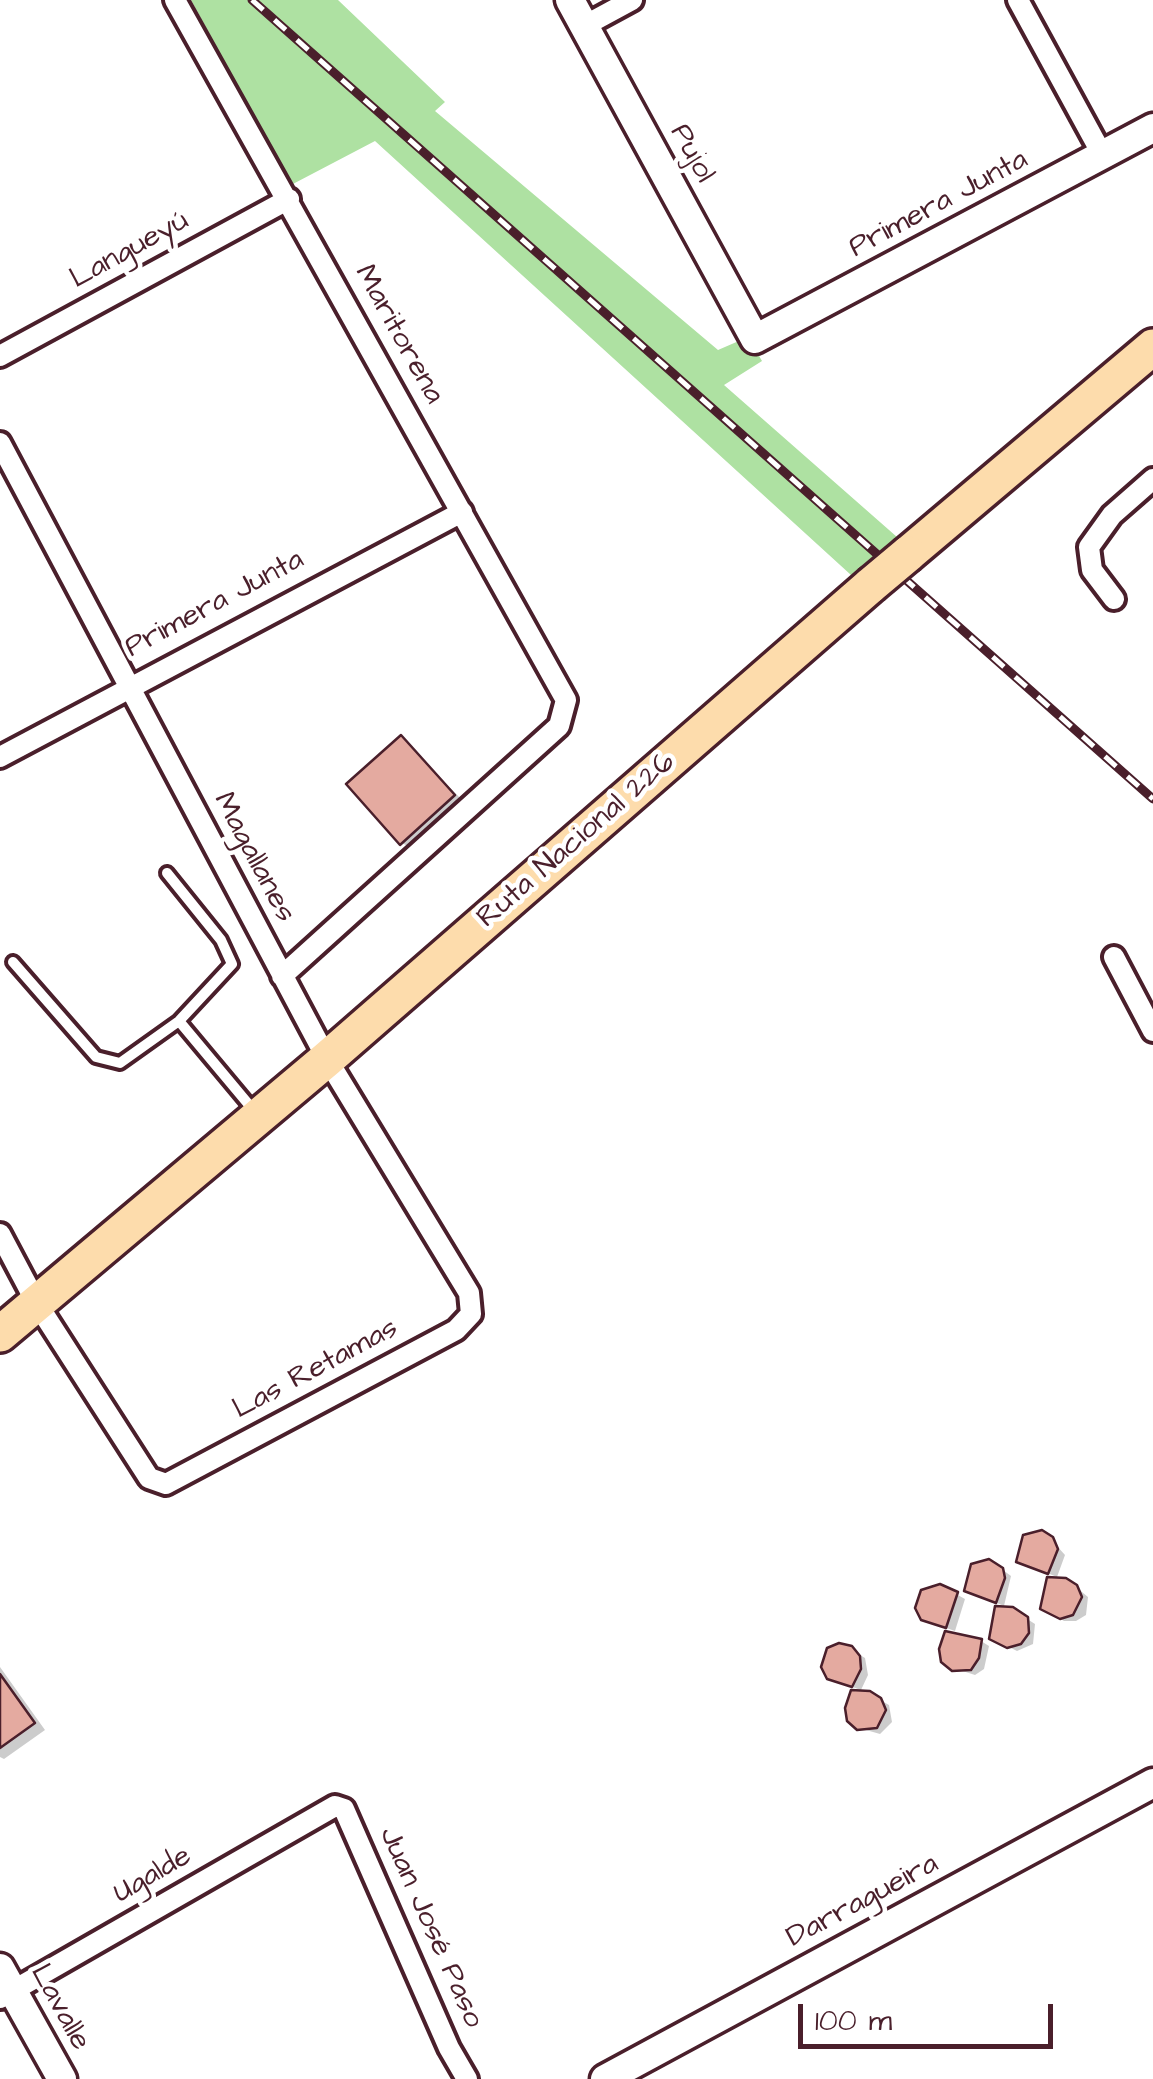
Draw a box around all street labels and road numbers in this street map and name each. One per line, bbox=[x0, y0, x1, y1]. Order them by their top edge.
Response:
street label: Pujol bbox=[660, 118, 722, 190]
street label: Primera Junta bbox=[844, 143, 1034, 267]
street label: Langueyú bbox=[65, 204, 195, 298]
street label: Maritorena bbox=[345, 259, 451, 411]
street label: Primera Junta bbox=[120, 543, 310, 667]
street label: Ruta Nacional 226 bbox=[471, 745, 683, 937]
street label: Magallanes bbox=[204, 787, 302, 929]
street label: Las Retamas bbox=[227, 1311, 405, 1429]
street label: Juan José Paso bbox=[370, 1822, 490, 2034]
street label: Ugalde bbox=[108, 1839, 198, 1913]
street label: Darragueira bbox=[781, 1847, 945, 1957]
street label: Lavalle bbox=[21, 1959, 97, 2057]

